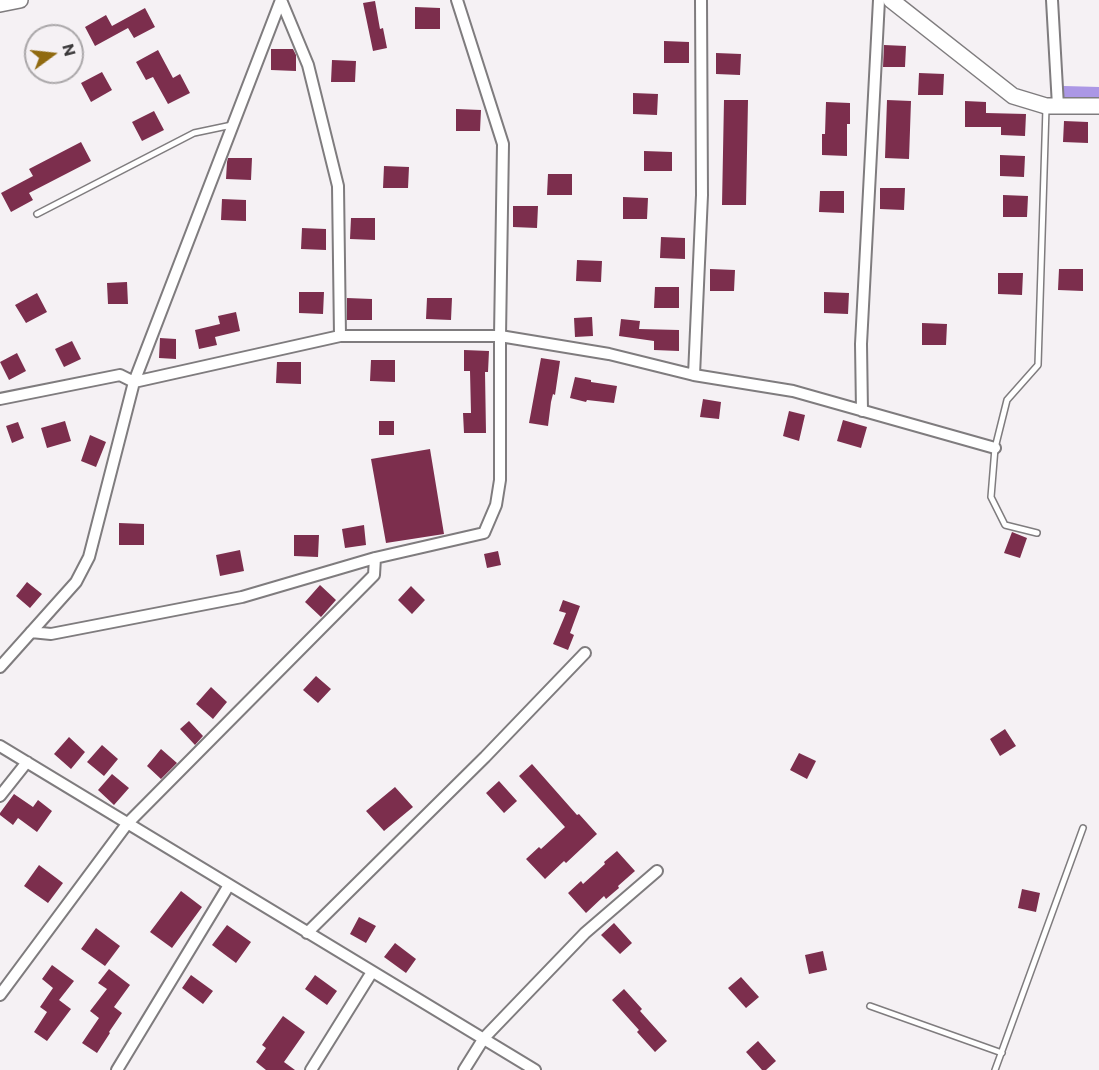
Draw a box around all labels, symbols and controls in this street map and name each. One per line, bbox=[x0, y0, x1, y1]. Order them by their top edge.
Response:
north arrow bbox=[24, 24, 84, 84]
text: N bbox=[59, 41, 81, 58]

